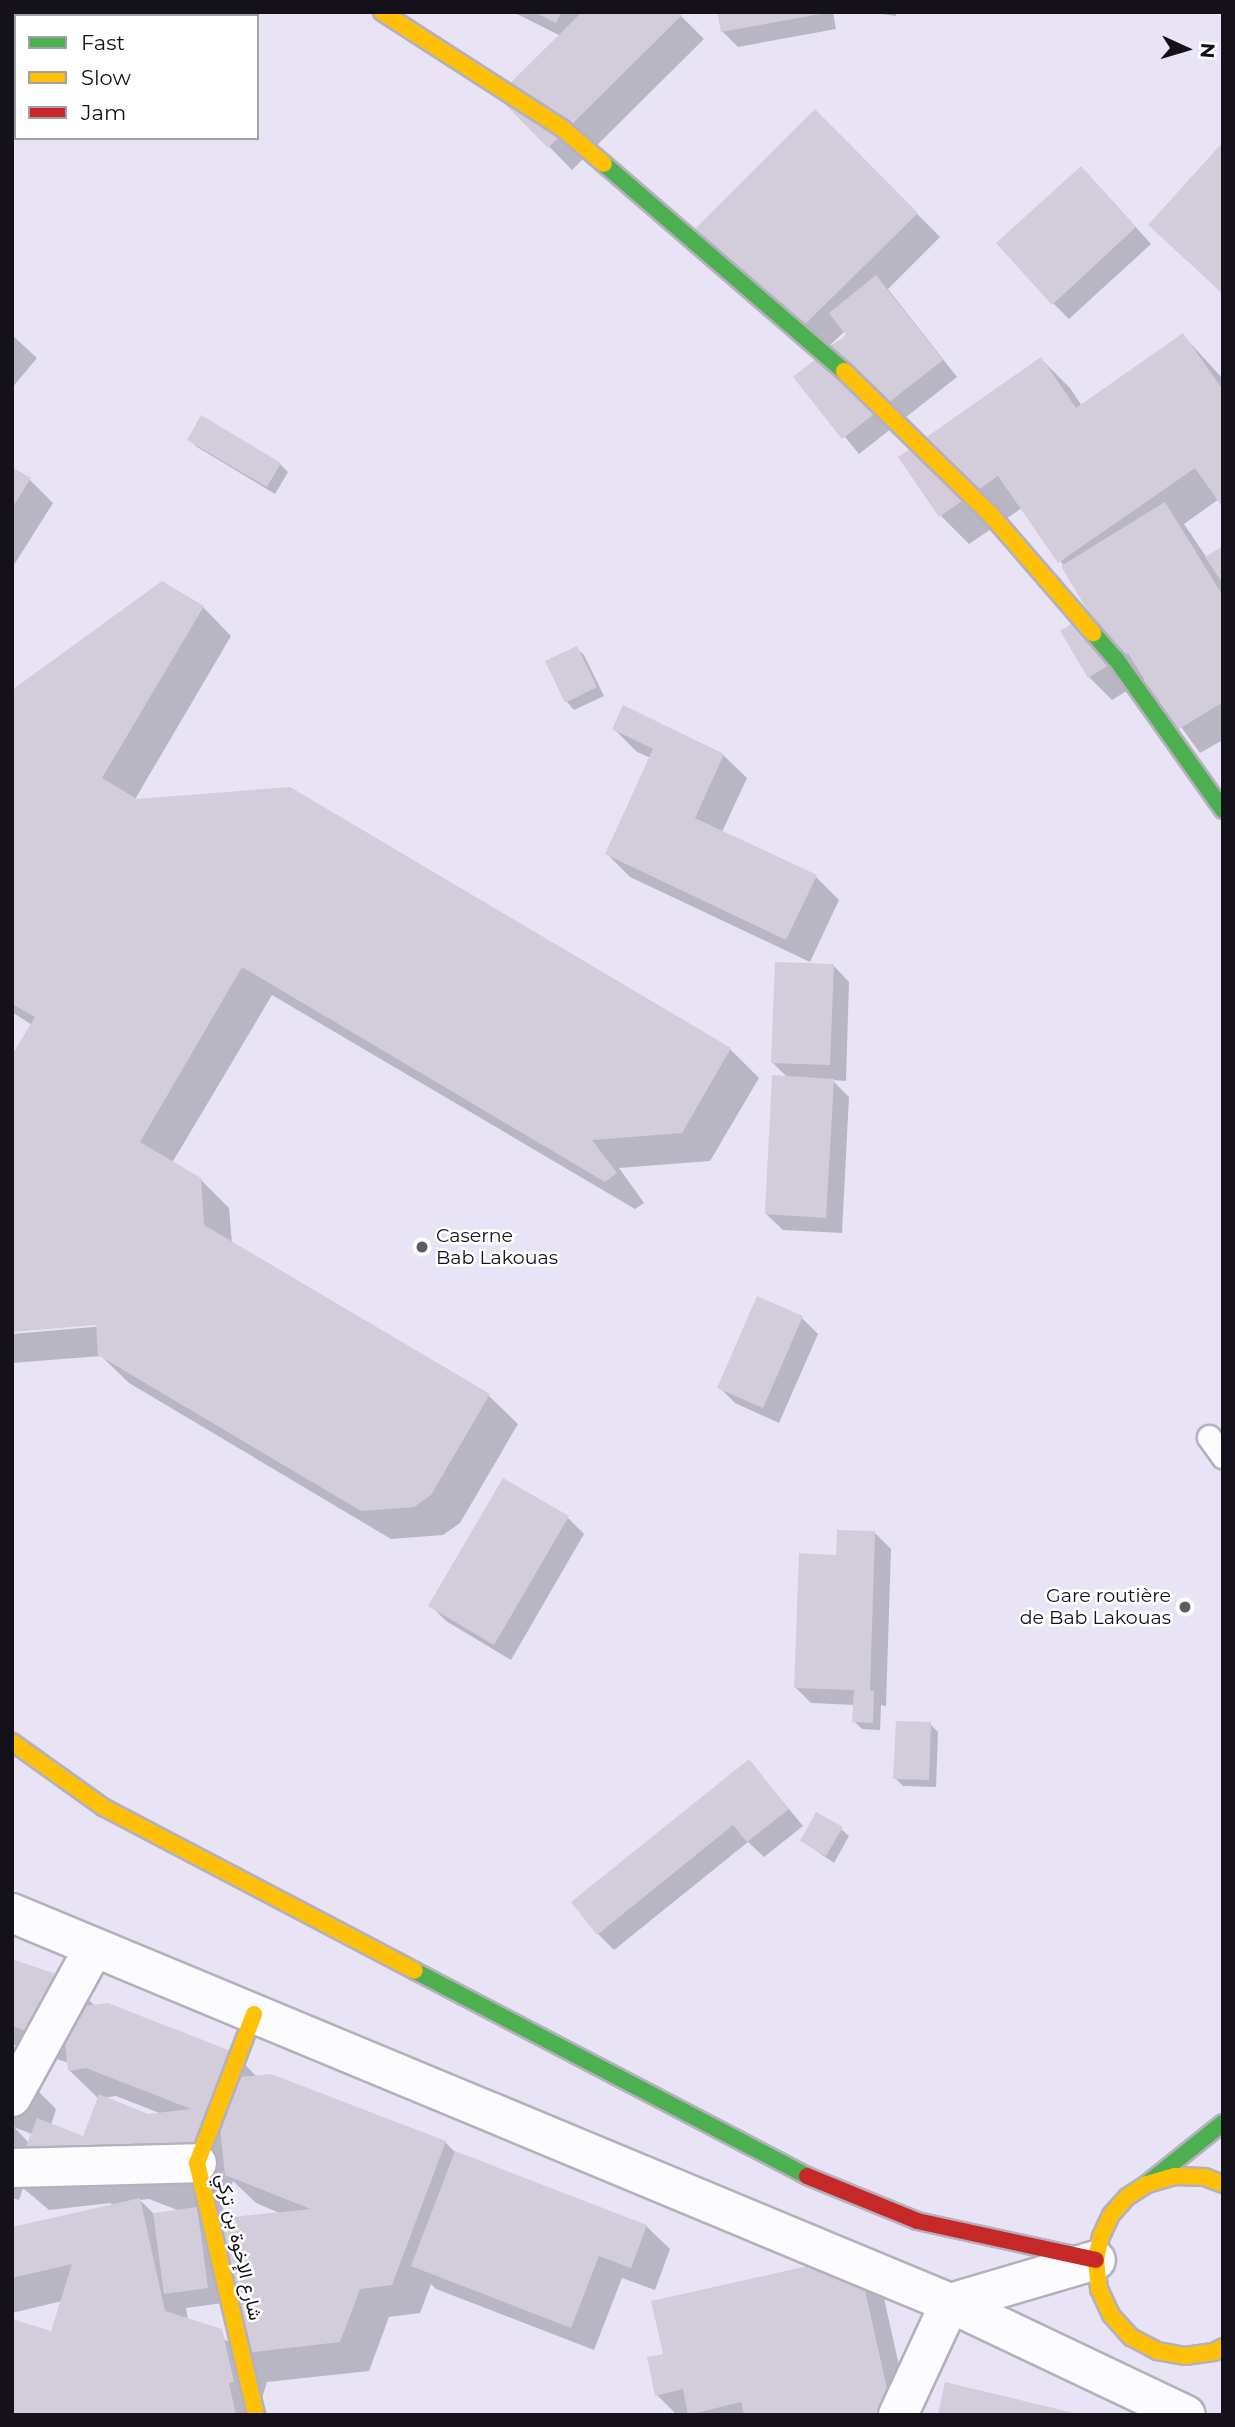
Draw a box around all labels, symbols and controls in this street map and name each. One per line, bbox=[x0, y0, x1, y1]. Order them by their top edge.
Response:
legend bbox=[14, 14, 259, 140]
north arrow bbox=[1151, 14, 1221, 84]
text: Fast bbox=[81, 30, 125, 55]
text: N bbox=[1195, 42, 1219, 59]
text: Slow bbox=[81, 65, 131, 90]
text: Jam bbox=[81, 100, 126, 125]
place label: Caserne Bab Lakouas bbox=[436, 1225, 558, 1269]
marker: Caserne Bab Lakouas bbox=[414, 1239, 430, 1255]
place label: Gare routière de Bab Lakouas bbox=[1020, 1585, 1171, 1629]
marker: Gare routière de Bab Lakouas bbox=[1177, 1599, 1193, 1615]
street label: شارع الإخوة بن تركي bbox=[211, 2171, 267, 2323]

